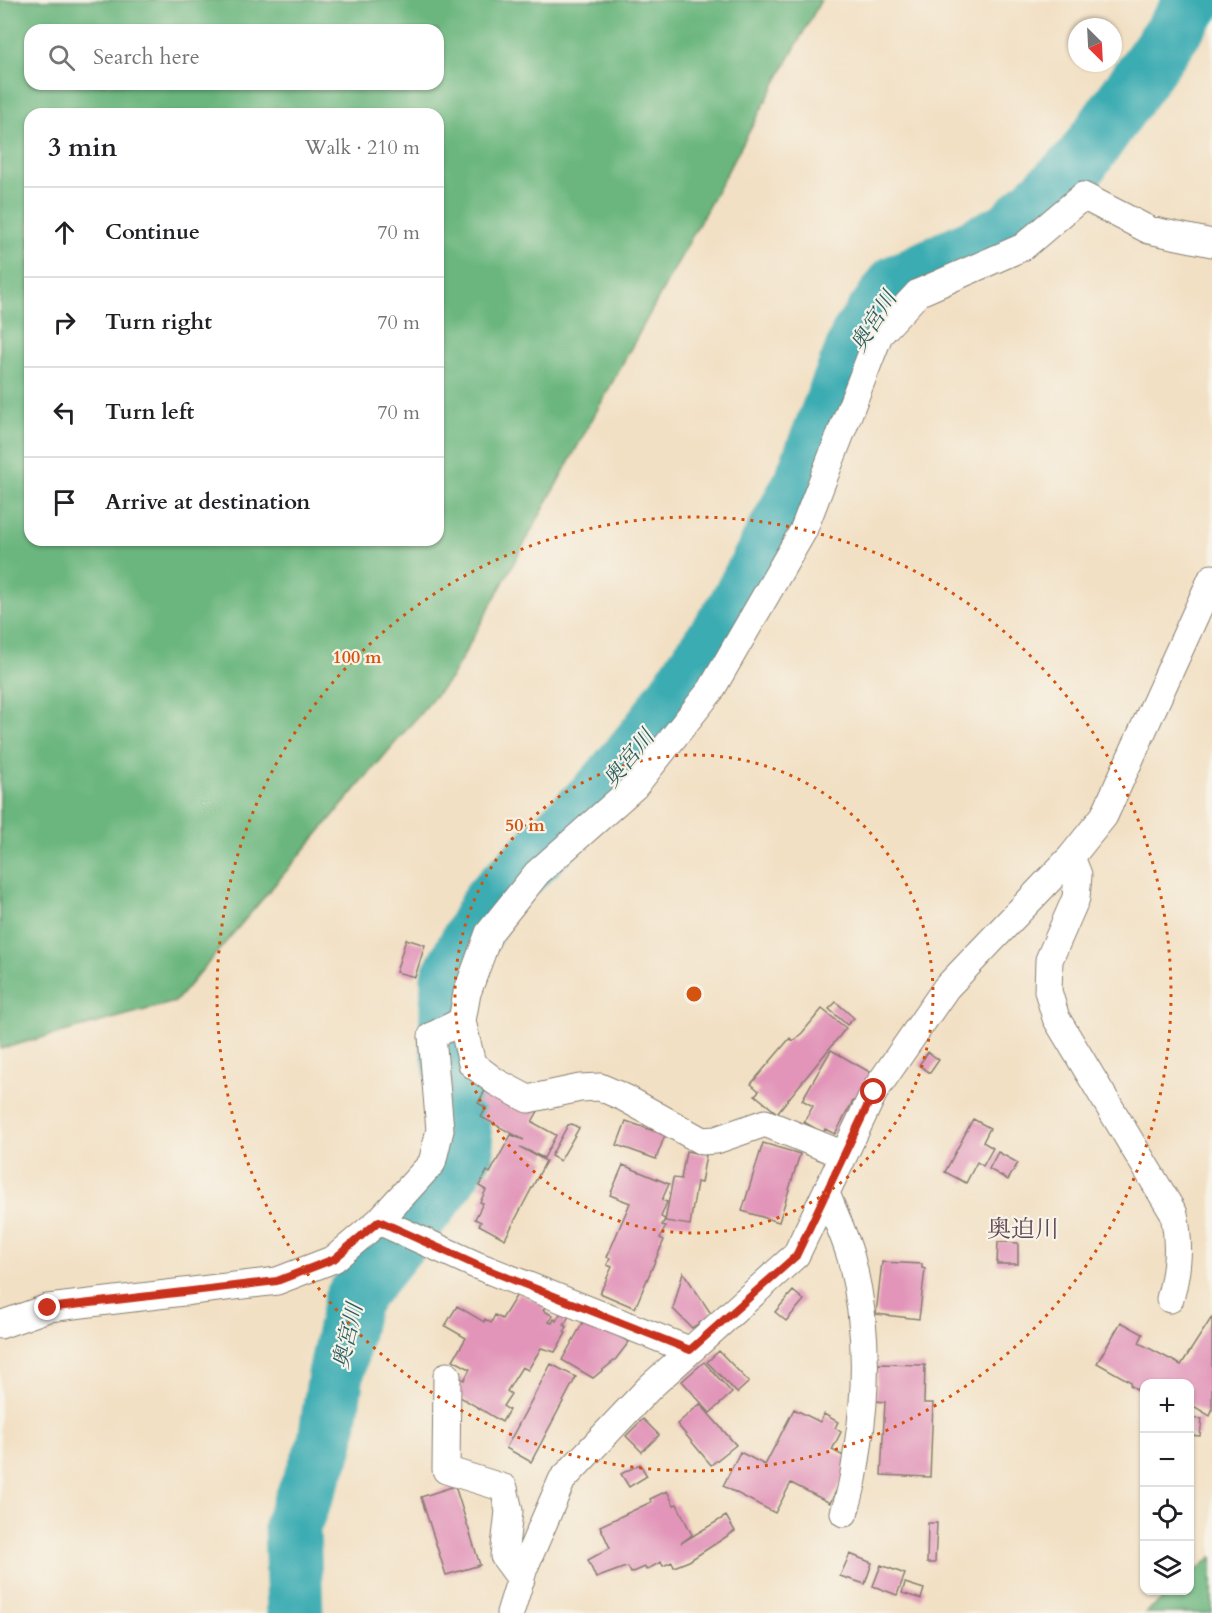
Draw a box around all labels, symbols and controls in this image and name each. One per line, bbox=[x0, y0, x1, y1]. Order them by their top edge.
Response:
north arrow bbox=[1068, 18, 1122, 72]
search box bbox=[24, 24, 444, 90]
icon: search bbox=[45, 41, 78, 74]
text: Search here bbox=[93, 42, 200, 72]
text: 3 min bbox=[48, 130, 117, 165]
text: Walk · 210 m bbox=[305, 134, 420, 161]
icon: ahead bbox=[48, 216, 81, 249]
text: Continue bbox=[105, 217, 200, 247]
text: 70 m bbox=[377, 219, 420, 246]
water label: 奥宮川 bbox=[844, 284, 905, 357]
icon: right bbox=[48, 306, 81, 339]
text: Turn right bbox=[105, 307, 212, 337]
text: 70 m bbox=[377, 309, 420, 336]
icon: left bbox=[48, 396, 81, 429]
text: Turn left bbox=[105, 397, 194, 427]
text: 70 m bbox=[377, 399, 420, 426]
icon: arrive bbox=[48, 486, 81, 519]
text: Arrive at destination bbox=[105, 487, 310, 517]
text: 100 m bbox=[332, 645, 382, 670]
water label: 奥宮川 bbox=[596, 722, 662, 794]
text: 50 m bbox=[505, 813, 545, 838]
centre of rings bbox=[684, 984, 704, 1004]
route start bbox=[860, 1078, 886, 1104]
district label: 奥迫川 bbox=[987, 1213, 1059, 1246]
route end bbox=[34, 1294, 60, 1320]
water label: 奥宮川 bbox=[326, 1299, 370, 1372]
map controls bbox=[1140, 1379, 1194, 1595]
button: + bbox=[1140, 1379, 1194, 1433]
button: − bbox=[1140, 1433, 1194, 1487]
button: locate bbox=[1140, 1487, 1194, 1541]
button: layers bbox=[1140, 1541, 1194, 1595]

